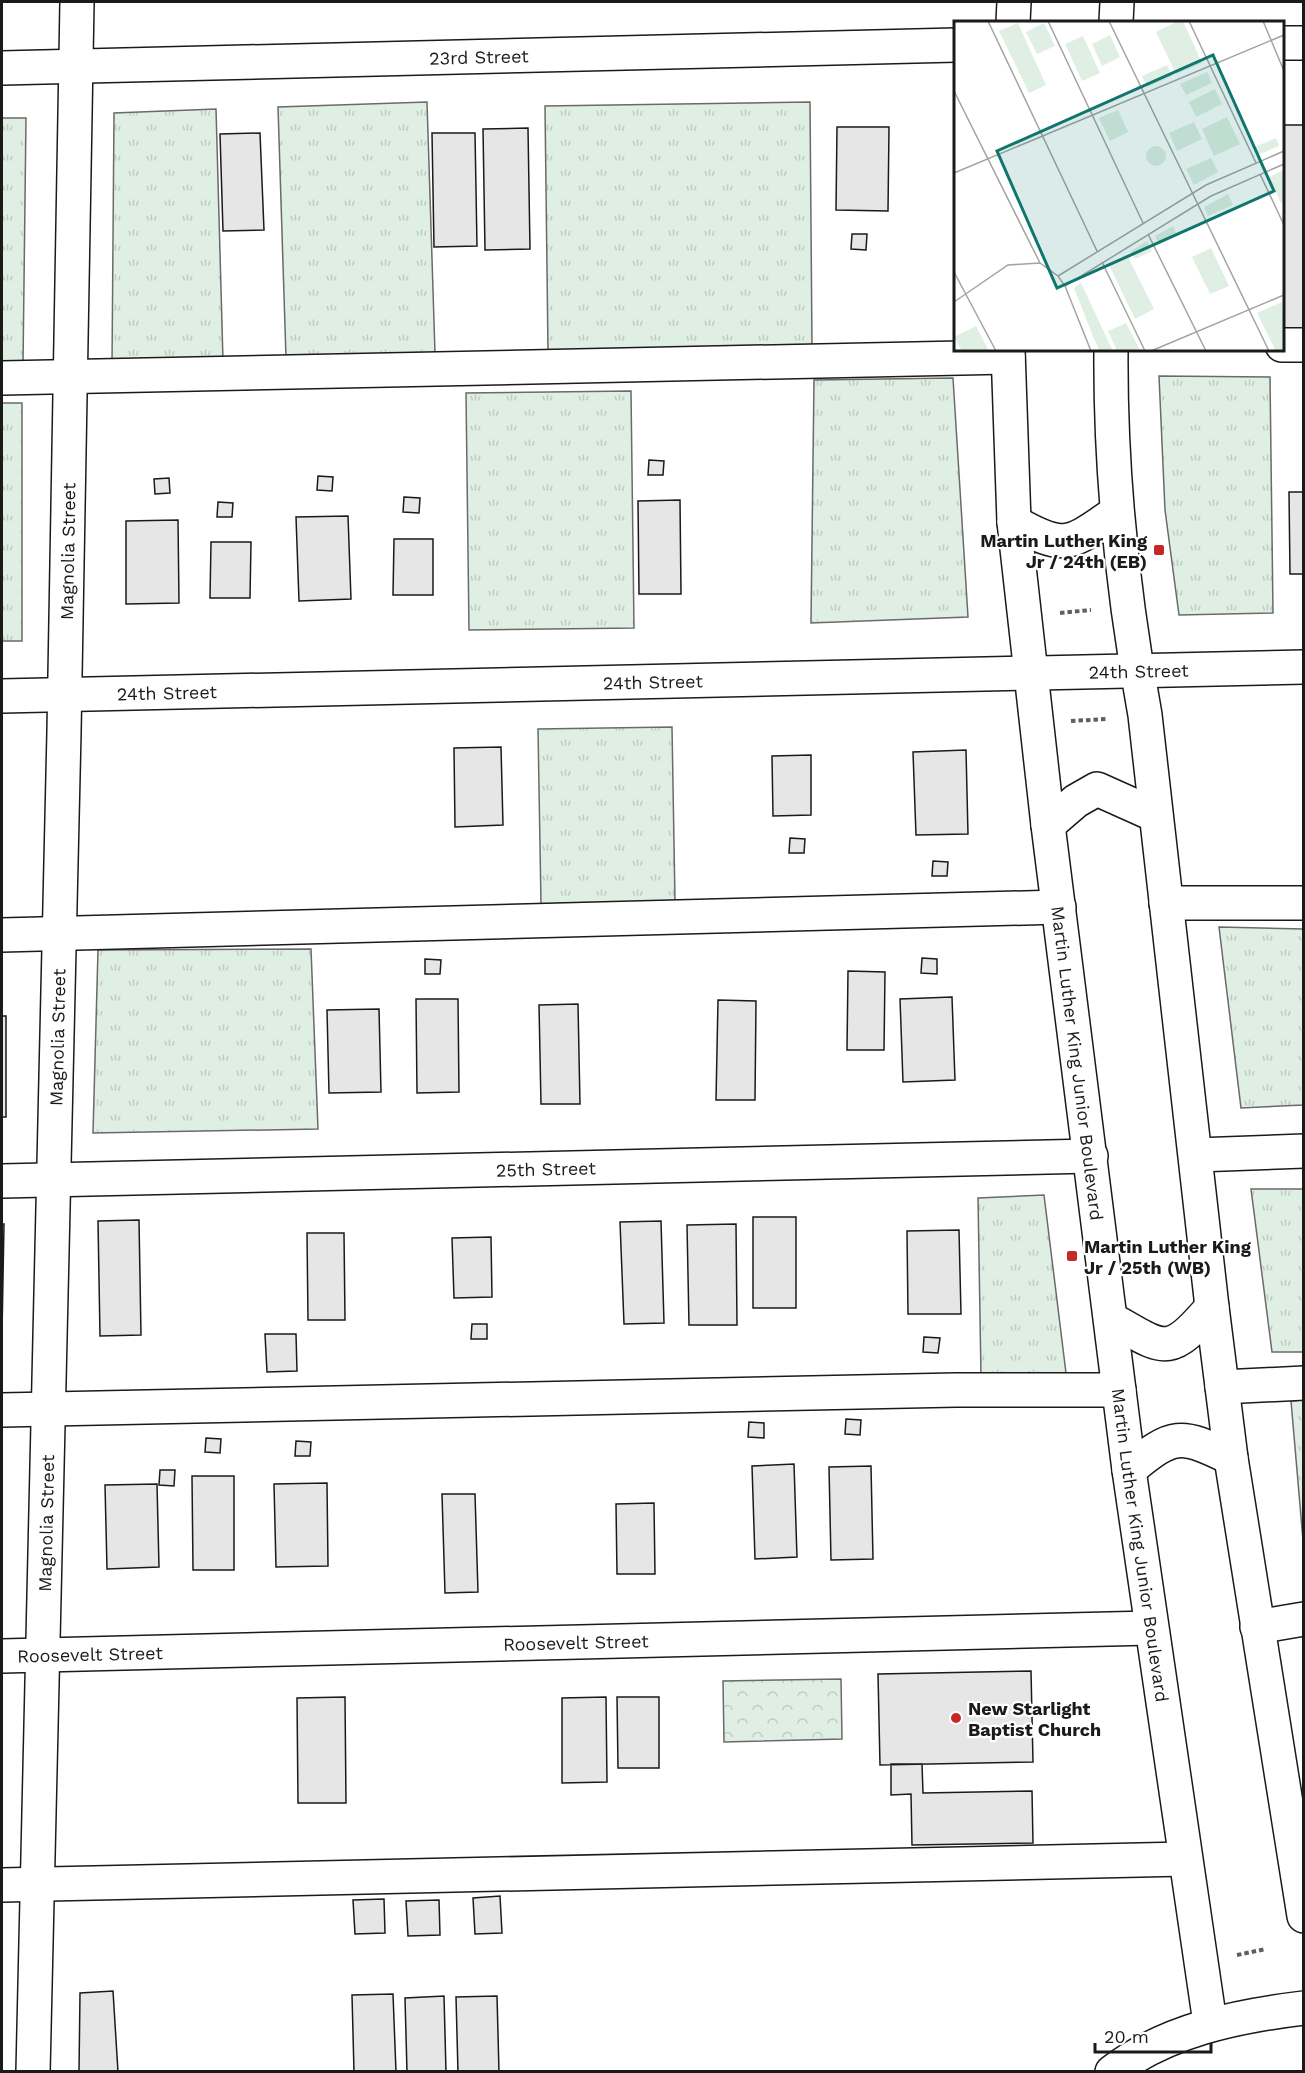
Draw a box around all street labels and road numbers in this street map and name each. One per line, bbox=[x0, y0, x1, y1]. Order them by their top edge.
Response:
street label: 23rd Street bbox=[429, 45, 529, 68]
street label: Magnolia Street bbox=[55, 482, 79, 620]
street label: 24th Street bbox=[1088, 659, 1189, 682]
street label: 24th Street bbox=[603, 670, 704, 693]
street label: 24th Street bbox=[117, 681, 218, 704]
street label: Martin Luther King Junior Boulevard bbox=[1048, 905, 1108, 1222]
street label: Magnolia Street bbox=[45, 968, 69, 1106]
street label: 25th Street bbox=[496, 1157, 597, 1180]
street label: Martin Luther King Junior Boulevard bbox=[1108, 1387, 1173, 1703]
street label: Magnolia Street bbox=[34, 1454, 58, 1592]
street label: Roosevelt Street bbox=[503, 1630, 649, 1654]
street label: Roosevelt Street bbox=[17, 1642, 164, 1666]

